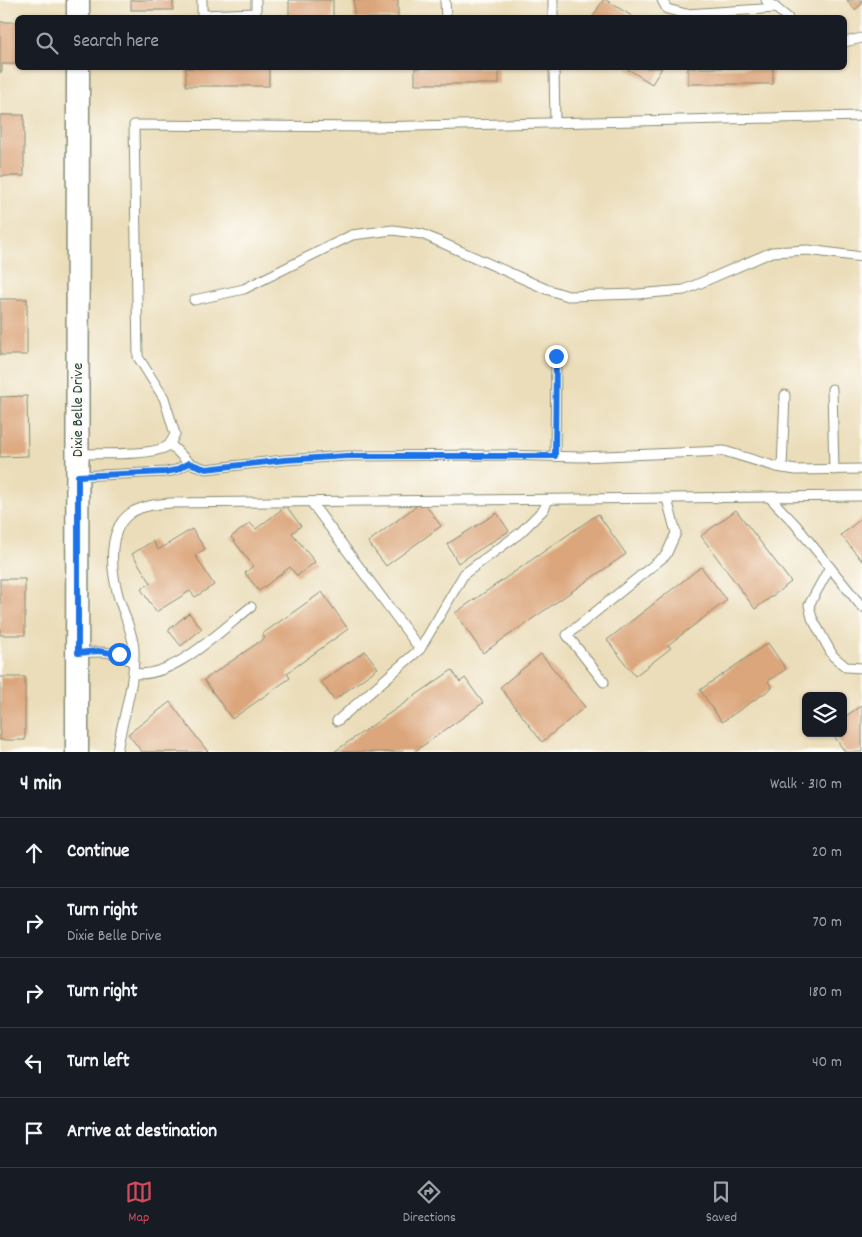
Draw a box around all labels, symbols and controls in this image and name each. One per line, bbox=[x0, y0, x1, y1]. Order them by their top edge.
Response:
search box bbox=[15, 15, 847, 70]
icon: search bbox=[33, 29, 61, 57]
text: Search here bbox=[73, 29, 159, 56]
route end bbox=[545, 345, 568, 368]
street label: Dixie Belle Drive bbox=[67, 363, 90, 457]
route start bbox=[108, 643, 131, 666]
map controls bbox=[802, 692, 847, 737]
button: layers bbox=[802, 692, 847, 737]
text: 4 min bbox=[20, 770, 62, 800]
text: Walk · 310 m bbox=[770, 773, 842, 796]
icon: ahead bbox=[20, 839, 48, 867]
text: Continue bbox=[67, 839, 129, 866]
text: 20 m bbox=[812, 841, 842, 864]
text: Turn right bbox=[67, 898, 138, 925]
icon: right bbox=[20, 909, 48, 937]
text: 70 m bbox=[812, 911, 842, 934]
text: Dixie Belle Drive bbox=[67, 925, 162, 948]
icon: right bbox=[20, 979, 48, 1007]
text: Turn right bbox=[67, 979, 138, 1006]
text: 180 m bbox=[809, 981, 842, 1004]
icon: left bbox=[20, 1049, 48, 1077]
text: Turn left bbox=[67, 1049, 130, 1076]
text: 40 m bbox=[812, 1051, 842, 1074]
icon: arrive bbox=[20, 1119, 48, 1147]
text: Arrive at destination bbox=[67, 1119, 217, 1146]
tab: Map bbox=[125, 1178, 153, 1228]
tab: Directions bbox=[403, 1178, 456, 1228]
tab: Saved bbox=[706, 1178, 737, 1228]

